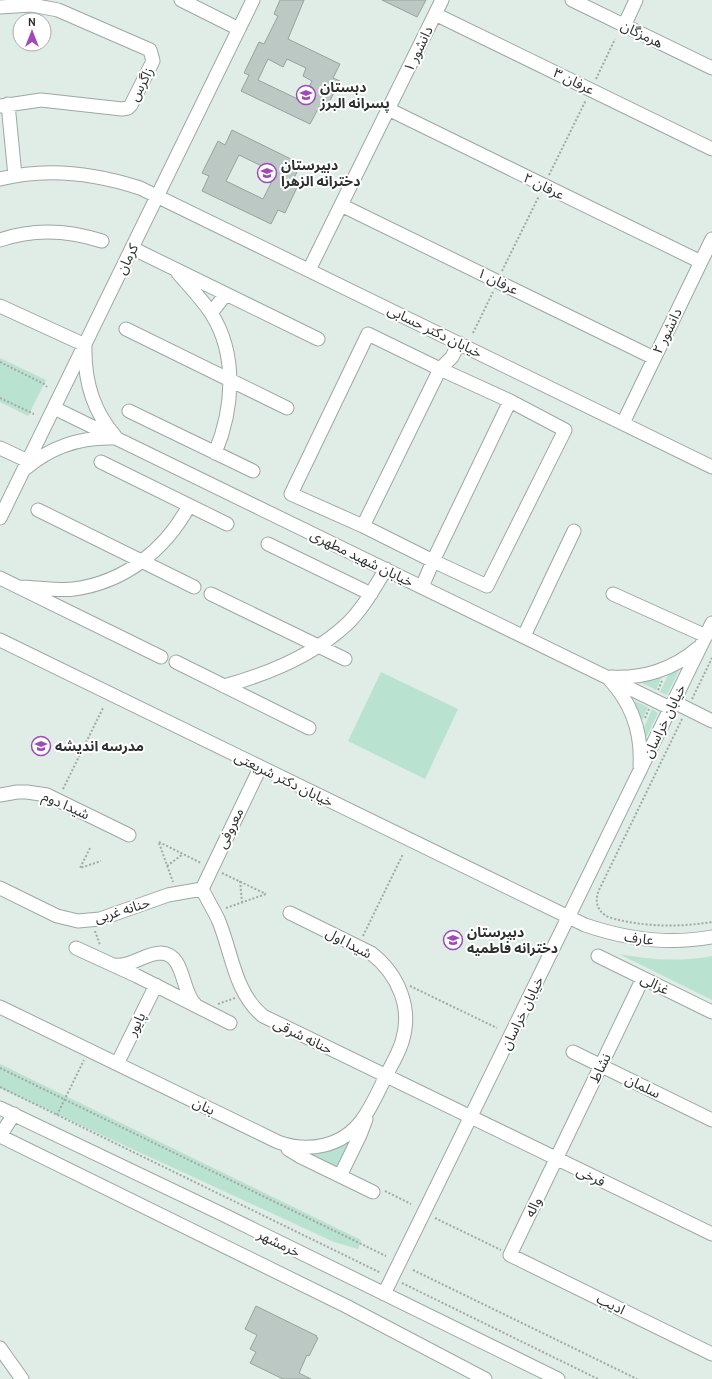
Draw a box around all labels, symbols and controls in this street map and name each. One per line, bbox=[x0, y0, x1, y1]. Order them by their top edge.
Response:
north arrow bbox=[12, 12, 52, 52]
text: N bbox=[28, 15, 36, 29]
street label: هرمزگان bbox=[618, 16, 666, 52]
street label: دانشور ۱ bbox=[399, 23, 437, 75]
street label: عرفان ۳ bbox=[551, 63, 597, 99]
street label: زاگرس bbox=[125, 64, 157, 104]
place label: دبستان پسرانه البرز bbox=[319, 78, 390, 113]
school or university icon: دبستان پسرانه البرز bbox=[295, 84, 317, 106]
place label: دبیرستان دخترانه الزهرا bbox=[281, 156, 360, 190]
school or university icon: دبیرستان دخترانه الزهرا bbox=[256, 162, 278, 184]
street label: عرفان ۲ bbox=[521, 168, 567, 204]
street label: کرمان bbox=[112, 241, 142, 277]
street label: عرفان ۱ bbox=[475, 263, 521, 299]
street label: خیابان دکتر حسابی bbox=[385, 300, 485, 362]
street label: دانشور ۲ bbox=[648, 305, 686, 357]
street label: خیابان شهید مطهری bbox=[307, 525, 417, 591]
street label: خیابان خراسان bbox=[638, 681, 690, 761]
school or university icon: مدرسه اندیشه bbox=[30, 735, 52, 757]
place label: مدرسه اندیشه bbox=[55, 737, 144, 755]
street label: خیابان دکتر شریعتی bbox=[232, 747, 336, 811]
street label: شیدا دوم bbox=[39, 787, 92, 825]
street label: معروفی bbox=[212, 805, 248, 851]
street label: حنانه غربی bbox=[92, 893, 152, 927]
street label: شیدا اول bbox=[323, 923, 375, 963]
place label: دبیرستان دخترانه فاطمیه bbox=[467, 923, 558, 957]
street label: عارف bbox=[623, 927, 655, 949]
school or university icon: دبیرستان دخترانه فاطمیه bbox=[442, 929, 464, 951]
street label: غزالی bbox=[638, 969, 672, 999]
street label: خیابان خراسان bbox=[496, 973, 548, 1053]
street label: پایور bbox=[122, 1009, 150, 1040]
street label: حنانه شرقی bbox=[271, 1014, 335, 1058]
street label: نشاط bbox=[585, 1050, 615, 1086]
street label: سلمان bbox=[622, 1070, 664, 1102]
street label: بنان bbox=[190, 1093, 218, 1119]
street label: فرخی bbox=[574, 1161, 608, 1191]
street label: واله bbox=[521, 1194, 545, 1220]
street label: خرمشهر bbox=[254, 1225, 303, 1261]
street label: ادیب bbox=[594, 1289, 628, 1319]

